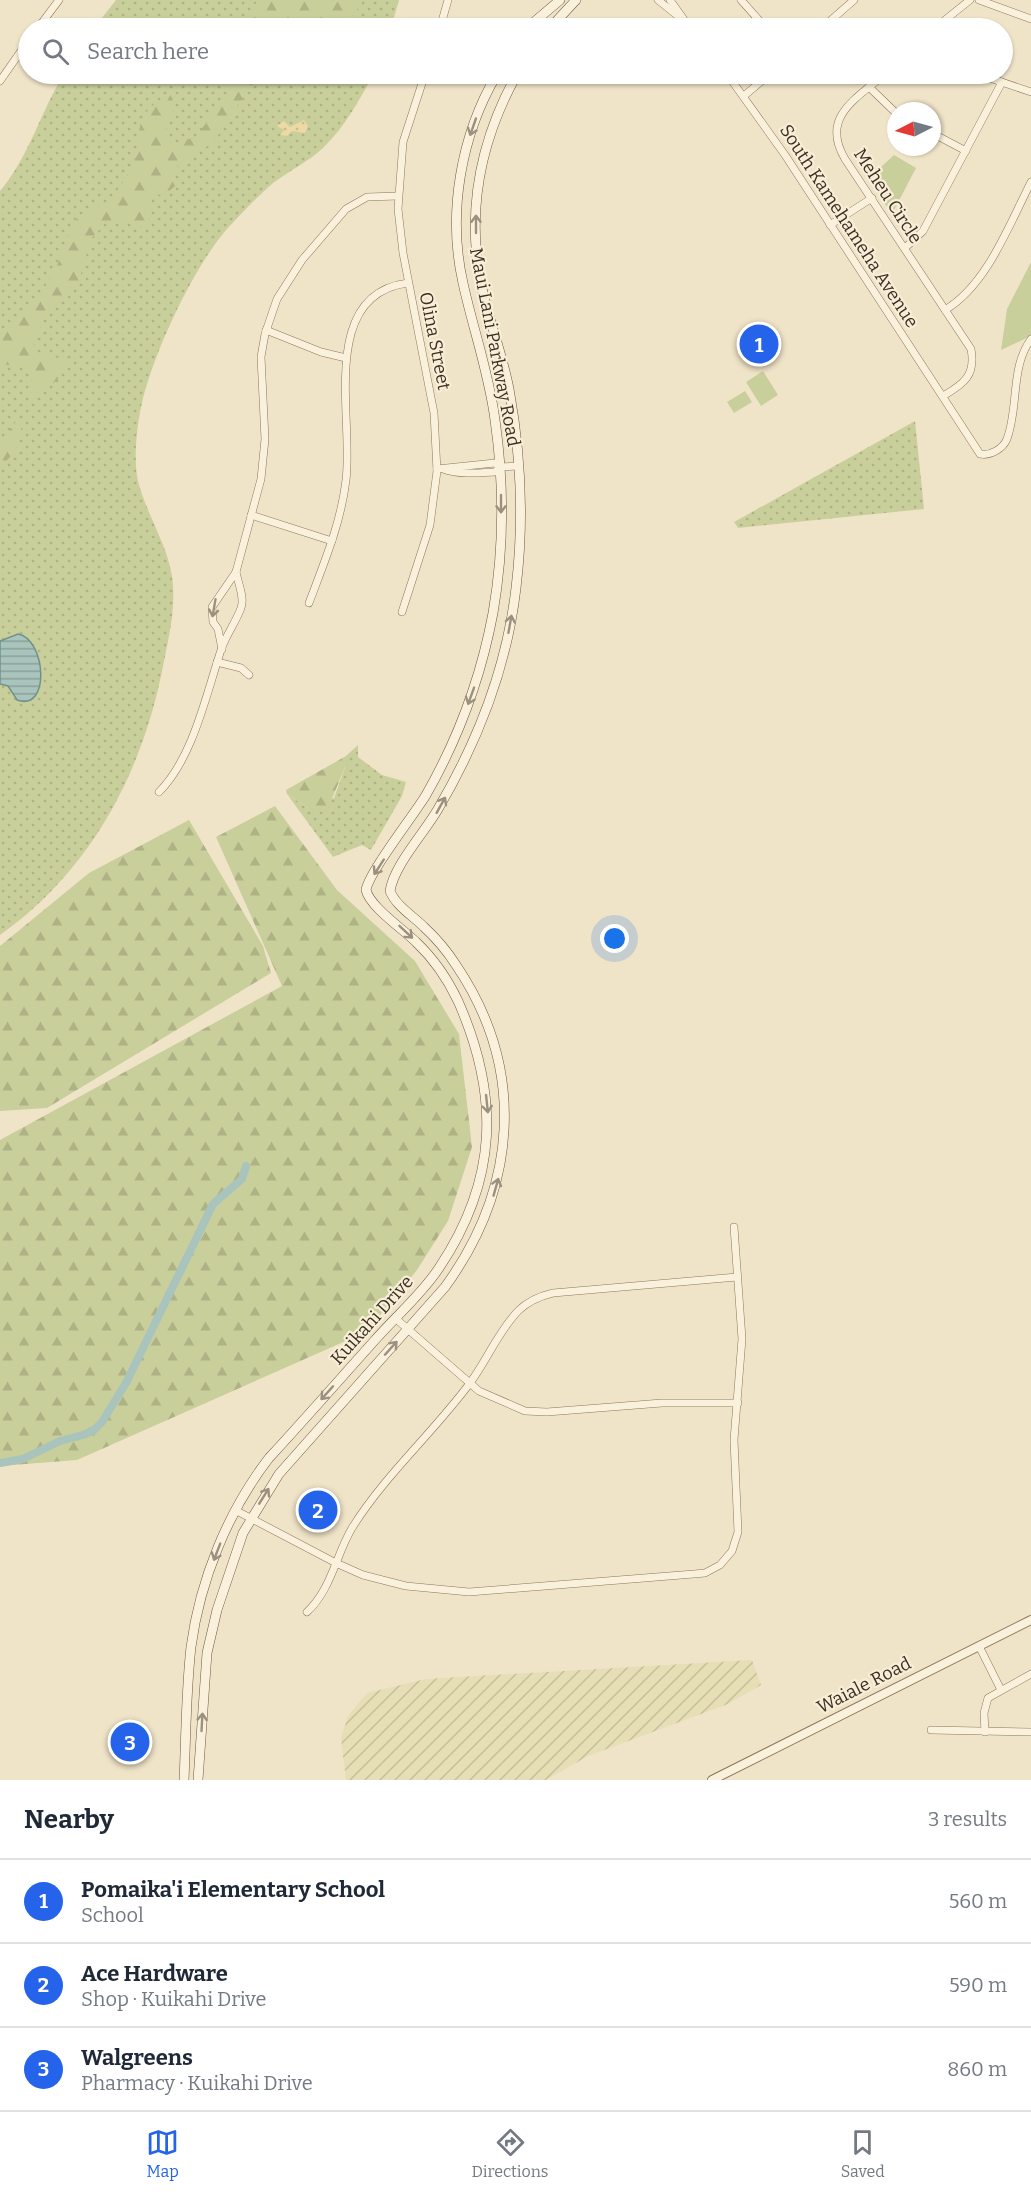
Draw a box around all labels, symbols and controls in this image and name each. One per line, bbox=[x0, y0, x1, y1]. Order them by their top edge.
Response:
search box bbox=[18, 18, 1013, 84]
icon: search bbox=[39, 35, 72, 68]
text: Search here bbox=[87, 38, 209, 65]
north arrow bbox=[887, 102, 941, 156]
one-way arrow bbox=[467, 117, 478, 136]
street label: South Kamehameha Avenue bbox=[775, 120, 923, 332]
street label: Meheu Circle bbox=[849, 144, 927, 248]
one-way arrow bbox=[470, 214, 482, 234]
street label: Maui Lani Parkway Road bbox=[465, 246, 525, 449]
street label: Olina Street bbox=[415, 290, 455, 392]
pin: 1 bbox=[740, 322, 778, 366]
one-way arrow bbox=[495, 494, 507, 514]
one-way arrow bbox=[209, 598, 220, 617]
one-way arrow bbox=[505, 614, 516, 634]
one-way arrow bbox=[464, 686, 475, 705]
one-way arrow bbox=[435, 796, 447, 813]
one-way arrow bbox=[372, 858, 384, 875]
one-way arrow bbox=[398, 924, 413, 939]
your location bbox=[600, 924, 629, 953]
one-way arrow bbox=[482, 1094, 493, 1114]
one-way arrow bbox=[491, 1178, 502, 1197]
street label: Kuikahi Drive bbox=[326, 1271, 418, 1369]
one-way arrow bbox=[384, 1341, 398, 1356]
one-way arrow bbox=[320, 1385, 334, 1400]
one-way arrow bbox=[259, 1488, 271, 1505]
pin: 2 bbox=[298, 1488, 338, 1532]
one-way arrow bbox=[211, 1542, 222, 1561]
street label: Waiale Road bbox=[813, 1652, 915, 1718]
one-way arrow bbox=[196, 1712, 207, 1732]
pin: 3 bbox=[110, 1720, 150, 1764]
text: Nearby bbox=[24, 1804, 114, 1835]
text: 3 results bbox=[928, 1807, 1007, 1831]
text: Pomaika'i Elementary School bbox=[81, 1876, 385, 1903]
text: 1 bbox=[39, 1889, 48, 1913]
text: 560 m bbox=[949, 1889, 1007, 1913]
text: School bbox=[81, 1903, 144, 1927]
text: Ace Hardware bbox=[81, 1960, 228, 1987]
text: 2 bbox=[38, 1973, 49, 1997]
text: 590 m bbox=[949, 1973, 1007, 1997]
text: Shop · Kuikahi Drive bbox=[81, 1987, 266, 2011]
text: Walgreens bbox=[81, 2044, 193, 2071]
text: 3 bbox=[38, 2057, 49, 2081]
text: 860 m bbox=[947, 2057, 1007, 2081]
text: Pharmacy · Kuikahi Drive bbox=[81, 2071, 313, 2095]
tab: Map bbox=[146, 2126, 179, 2181]
tab: Directions bbox=[472, 2126, 549, 2181]
tab: Saved bbox=[841, 2126, 885, 2181]

